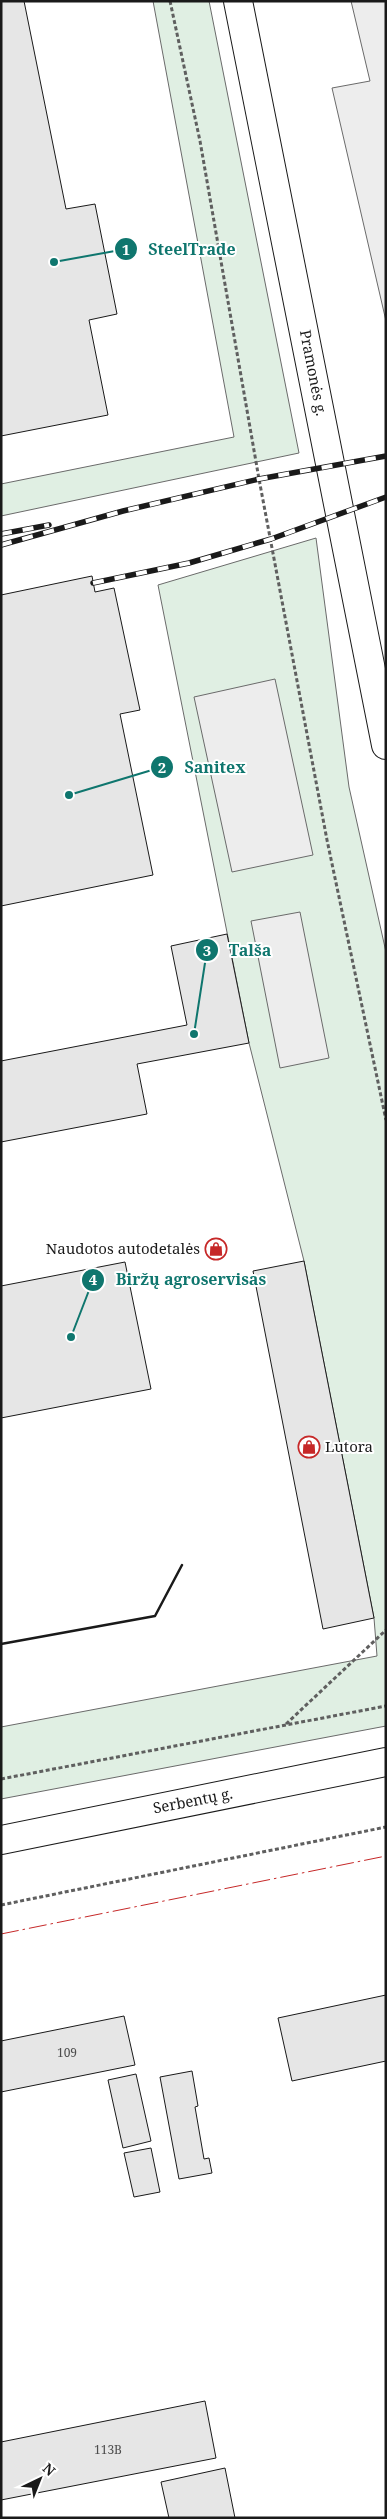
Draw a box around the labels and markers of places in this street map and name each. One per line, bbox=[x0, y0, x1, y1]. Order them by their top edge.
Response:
callout: SteelTrade bbox=[113, 234, 246, 265]
callout: Sanitex bbox=[149, 752, 255, 783]
callout: Talša bbox=[194, 935, 282, 966]
shop icon: Naudotos autodetalės bbox=[204, 1237, 228, 1261]
place label: Naudotos autodetalės bbox=[46, 1238, 200, 1258]
callout: Biržų agroservisas bbox=[81, 1264, 276, 1295]
shop icon: Lutora bbox=[297, 1435, 321, 1459]
place label: Lutora bbox=[325, 1436, 373, 1456]

